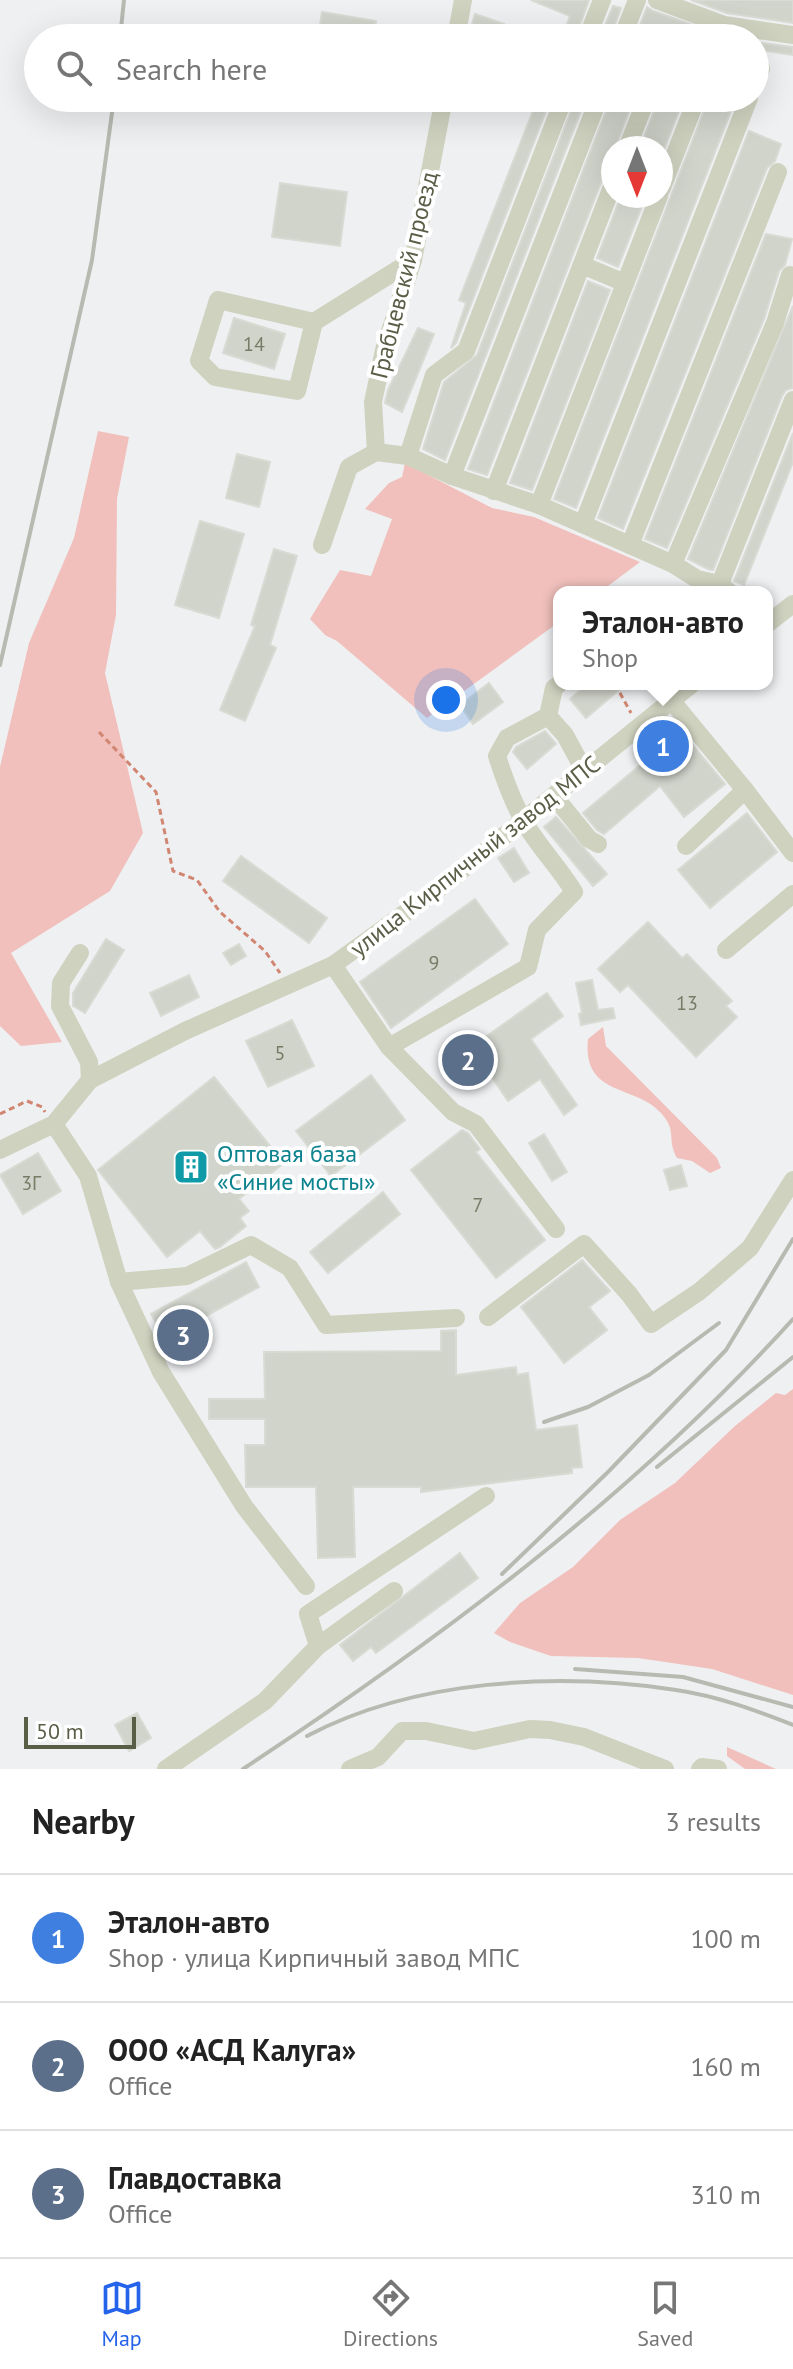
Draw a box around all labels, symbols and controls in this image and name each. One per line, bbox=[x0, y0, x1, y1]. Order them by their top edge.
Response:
search box bbox=[24, 24, 769, 112]
icon: search bbox=[52, 46, 96, 90]
text: Search here bbox=[116, 49, 267, 88]
north arrow bbox=[601, 136, 673, 208]
street label: Грабцевский проезд bbox=[363, 168, 445, 382]
house number: 14 bbox=[243, 331, 265, 357]
popup bbox=[553, 586, 773, 690]
text: Эталон-авто bbox=[582, 602, 744, 641]
text: Shop bbox=[582, 641, 638, 674]
your location bbox=[426, 680, 466, 720]
pin: 1 bbox=[637, 716, 689, 776]
street label: улица Кирпичный завод МПС bbox=[344, 749, 606, 963]
house number: 9 bbox=[429, 950, 439, 976]
house number: 13 bbox=[676, 990, 698, 1016]
pin: 2 bbox=[442, 1030, 494, 1090]
house number: 5 bbox=[275, 1040, 285, 1066]
place label: Оптовая база «Синие мосты» bbox=[217, 1138, 376, 1197]
building icon: Оптовая база «Синие мосты» bbox=[172, 1148, 210, 1186]
house number: 3Г bbox=[21, 1170, 42, 1196]
house number: 7 bbox=[473, 1192, 483, 1218]
pin: 3 bbox=[157, 1305, 209, 1365]
scale bar bbox=[24, 1713, 136, 1749]
text: 50 m bbox=[36, 1717, 84, 1745]
text: Nearby bbox=[32, 1799, 134, 1843]
text: 3 results bbox=[666, 1805, 761, 1838]
text: Эталон-авто bbox=[108, 1902, 270, 1941]
text: 1 bbox=[51, 1922, 65, 1955]
text: 100 m bbox=[690, 1922, 761, 1955]
text: Shop · улица Кирпичный завод МПС bbox=[108, 1941, 520, 1974]
text: ООО «АСД Калуга» bbox=[108, 2030, 356, 2069]
text: 2 bbox=[51, 2050, 65, 2083]
text: 160 m bbox=[690, 2050, 761, 2083]
text: Office bbox=[108, 2069, 172, 2102]
text: Главдоставка bbox=[108, 2158, 282, 2197]
text: 3 bbox=[51, 2178, 65, 2211]
text: 310 m bbox=[690, 2178, 761, 2211]
text: Office bbox=[108, 2197, 172, 2230]
tab: Map bbox=[100, 2276, 144, 2352]
tab: Directions bbox=[343, 2276, 438, 2352]
tab: Saved bbox=[637, 2276, 693, 2352]

